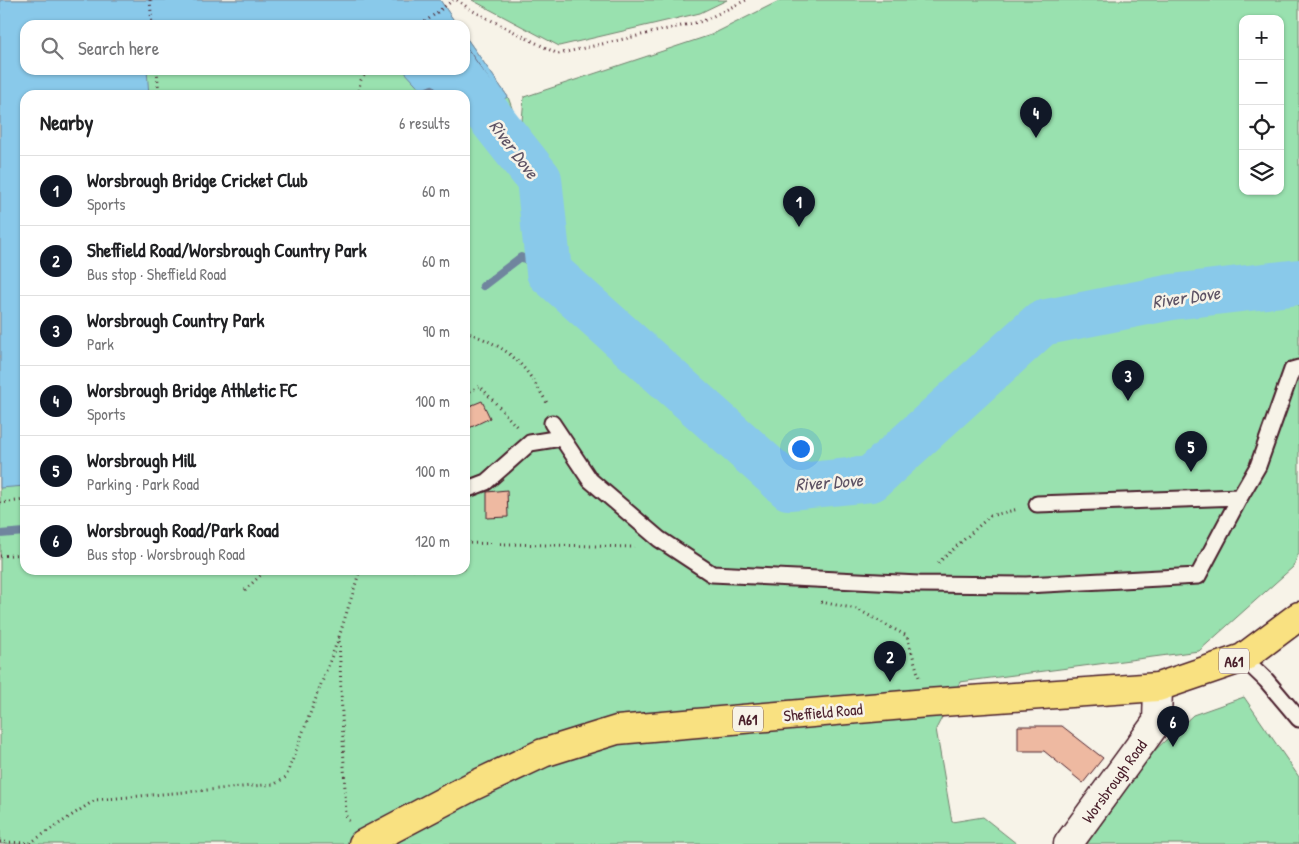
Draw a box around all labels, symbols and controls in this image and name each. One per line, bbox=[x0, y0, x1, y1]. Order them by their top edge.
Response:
map controls bbox=[1239, 15, 1284, 195]
button: + bbox=[1239, 15, 1284, 60]
search box bbox=[20, 20, 470, 75]
icon: search bbox=[38, 34, 66, 62]
text: Search here bbox=[78, 35, 159, 61]
button: − bbox=[1239, 60, 1284, 105]
pin: 4 bbox=[1020, 97, 1052, 138]
button: locate bbox=[1239, 105, 1284, 150]
text: Nearby bbox=[40, 108, 93, 137]
text: 6 results bbox=[399, 112, 450, 134]
water label: River Dove bbox=[484, 114, 545, 184]
button: layers bbox=[1239, 150, 1284, 195]
text: Worsbrough Bridge Cricket Club bbox=[87, 167, 308, 193]
text: 1 bbox=[53, 180, 59, 202]
text: 60 m bbox=[422, 180, 450, 202]
pin: 1 bbox=[783, 186, 815, 227]
text: Sports bbox=[87, 193, 125, 215]
text: Sheffield Road/Worsbrough Country Park bbox=[87, 237, 367, 263]
text: 2 bbox=[52, 250, 60, 272]
text: 60 m bbox=[422, 250, 450, 272]
text: Bus stop · Sheffield Road bbox=[87, 263, 226, 285]
water label: River Dove bbox=[1151, 280, 1222, 314]
text: Worsbrough Country Park bbox=[87, 307, 265, 333]
text: 3 bbox=[52, 320, 60, 342]
text: 90 m bbox=[422, 320, 450, 342]
text: Park bbox=[87, 333, 114, 355]
pin: 3 bbox=[1112, 360, 1144, 401]
text: Worsbrough Bridge Athletic FC bbox=[87, 377, 298, 403]
text: 4 bbox=[53, 390, 59, 412]
text: 100 m bbox=[415, 390, 450, 412]
text: Sports bbox=[87, 403, 125, 425]
pin: 5 bbox=[1175, 431, 1207, 472]
your location bbox=[788, 436, 814, 462]
text: Worsbrough Mill bbox=[87, 447, 196, 473]
text: 5 bbox=[53, 460, 59, 482]
text: 100 m bbox=[415, 460, 450, 482]
water label: River Dove bbox=[794, 467, 865, 497]
text: Parking · Park Road bbox=[87, 473, 199, 495]
text: Worsbrough Road/Park Road bbox=[87, 517, 279, 543]
text: 6 bbox=[53, 530, 59, 552]
text: 120 m bbox=[415, 530, 450, 552]
text: Bus stop · Worsbrough Road bbox=[87, 543, 245, 565]
pin: 2 bbox=[874, 641, 906, 682]
road number: A61 bbox=[1219, 648, 1249, 674]
street label: Sheffield Road bbox=[783, 698, 863, 726]
road number: A61 bbox=[733, 706, 763, 732]
pin: 6 bbox=[1157, 706, 1189, 747]
street label: Worsbrough Road bbox=[1076, 735, 1152, 827]

